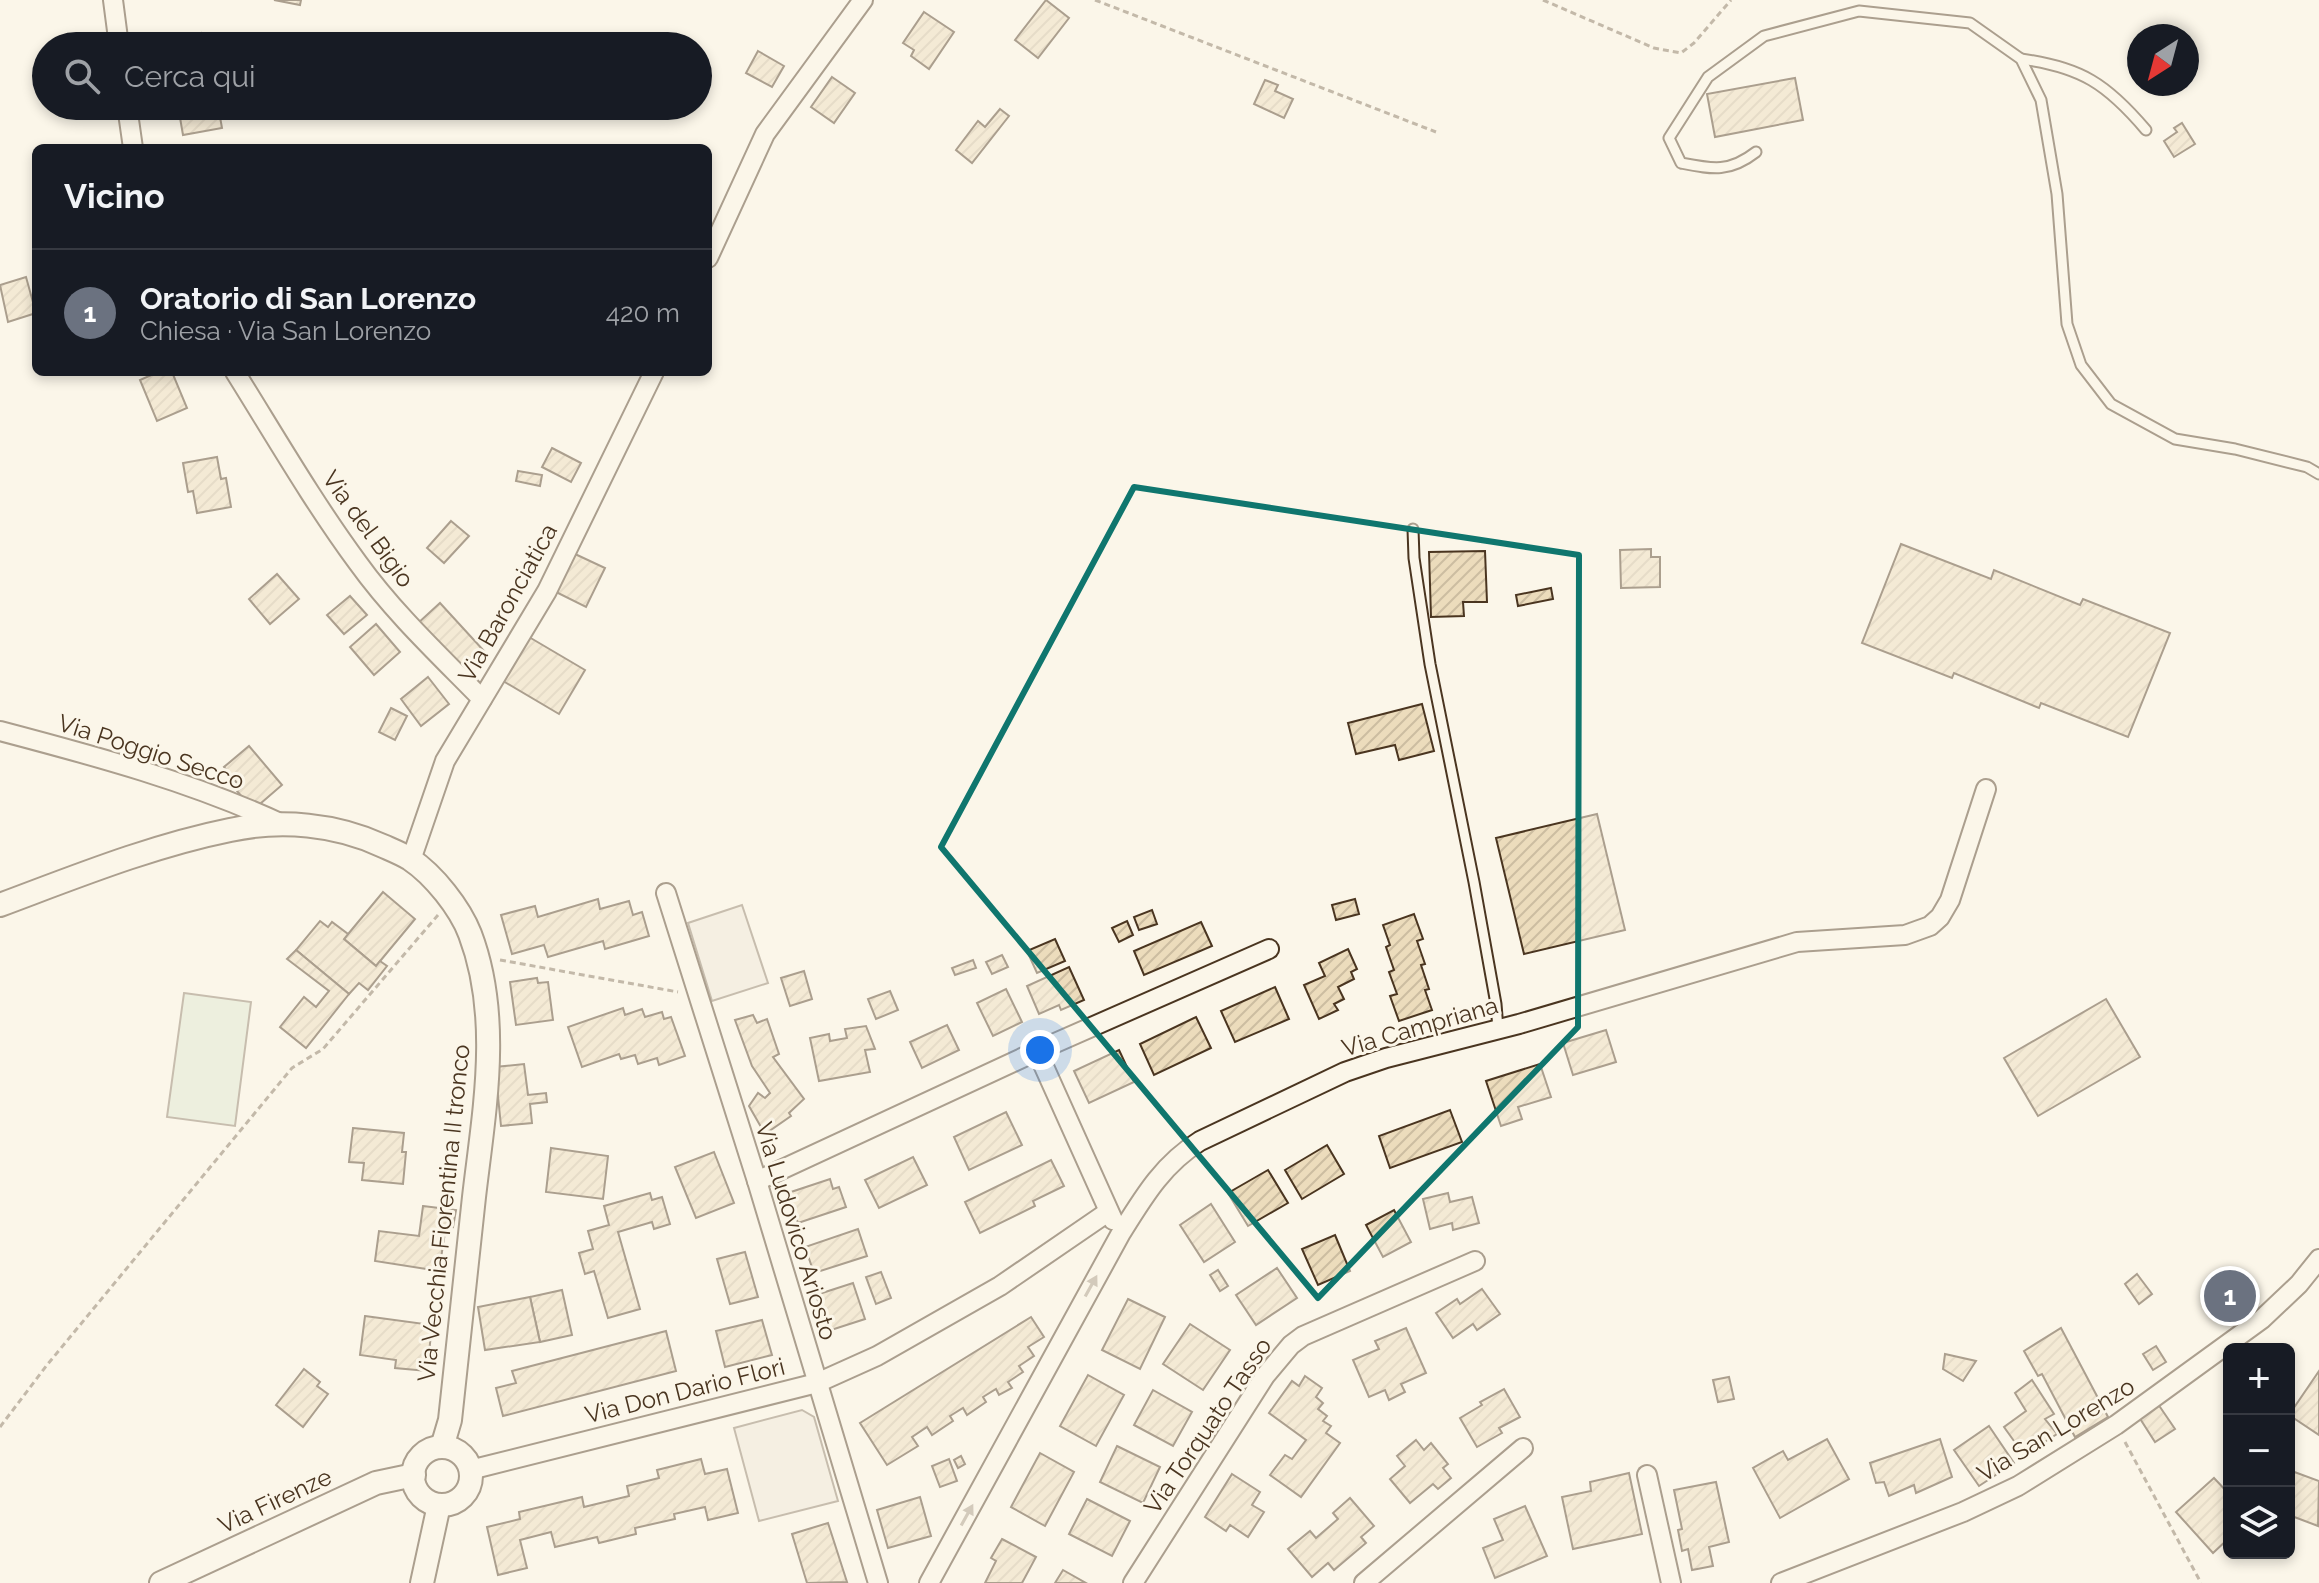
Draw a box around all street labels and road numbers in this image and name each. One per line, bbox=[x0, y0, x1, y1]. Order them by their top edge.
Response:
street label: Via del Bigio bbox=[316, 465, 420, 593]
street label: Via Baronciatica bbox=[452, 518, 563, 687]
street label: Via Poggio Secco bbox=[54, 708, 248, 795]
street label: Via Campriana bbox=[1339, 990, 1501, 1063]
street label: Via Vecchia Fiorentina II tronco bbox=[411, 1043, 476, 1383]
street label: Via Ludovico Ariosto bbox=[750, 1118, 843, 1343]
street label: Via Torquato Tasso bbox=[1138, 1332, 1277, 1519]
street label: Via Don Dario Flori bbox=[582, 1352, 788, 1429]
street label: Via San Lorenzo bbox=[1972, 1371, 2140, 1488]
street label: Via Firenze bbox=[213, 1462, 336, 1539]

